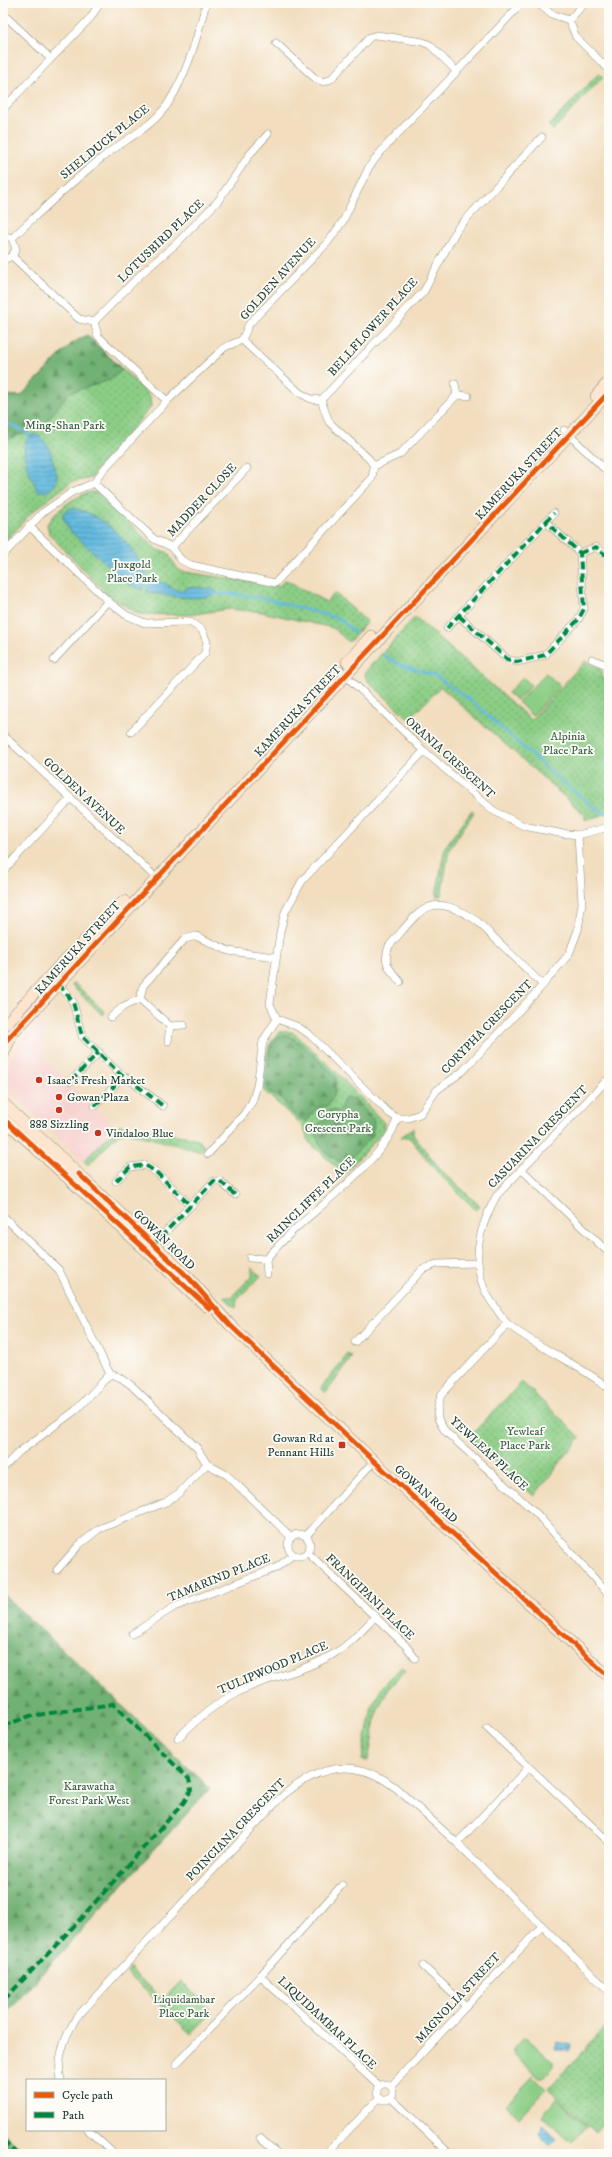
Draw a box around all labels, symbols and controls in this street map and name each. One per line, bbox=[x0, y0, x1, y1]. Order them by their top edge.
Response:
street label: SHELDUCK PLACE bbox=[57, 101, 153, 183]
street label: LOTUSBIRD PLACE bbox=[115, 196, 207, 286]
street label: GOLDEN AVENUE bbox=[237, 234, 319, 323]
street label: BELLFLOWER PLACE bbox=[325, 274, 422, 379]
park label: Ming-Shan Park bbox=[25, 418, 105, 433]
street label: KAMERUKA STREET bbox=[472, 425, 566, 523]
street label: MADDER CLOSE bbox=[164, 460, 240, 540]
park label: Juxgold Place Park bbox=[107, 557, 157, 586]
street label: KAMERUKA STREET bbox=[251, 662, 345, 760]
street label: ORANIA CRESCENT bbox=[402, 714, 498, 802]
park label: Alpinia Place Park bbox=[543, 729, 593, 758]
street label: GOLDEN AVENUE bbox=[40, 754, 128, 838]
street label: KAMERUKA STREET bbox=[32, 898, 124, 998]
street label: CORYPHA CRESCENT bbox=[438, 977, 536, 1077]
place label: Isaac's Fresh Market bbox=[47, 1073, 145, 1088]
marker: Isaac's Fresh Market bbox=[34, 1075, 44, 1085]
street label: CASUARINA CRESCENT bbox=[485, 1082, 591, 1192]
place label: Gowan Plaza bbox=[67, 1090, 130, 1105]
marker: Gowan Plaza bbox=[54, 1092, 64, 1102]
marker: 888 Sizzling bbox=[54, 1105, 64, 1115]
park label: Corypha Crescent Park bbox=[305, 1107, 371, 1136]
place label: 888 Sizzling bbox=[29, 1117, 89, 1132]
place label: Vindaloo Blue bbox=[105, 1126, 174, 1141]
marker: Vindaloo Blue bbox=[93, 1128, 103, 1138]
street label: RAINCLIFFE PLACE bbox=[264, 1153, 359, 1246]
street label: GOWAN ROAD bbox=[130, 1207, 198, 1273]
street label: YEWLEAF PLACE bbox=[447, 1414, 532, 1495]
park label: Yewleaf Place Park bbox=[500, 1424, 550, 1453]
place label: Gowan Rd at Pennant Hills bbox=[268, 1431, 334, 1460]
marker: Gowan Rd at Pennant Hills bbox=[337, 1440, 347, 1450]
street label: GOWAN ROAD bbox=[391, 1462, 461, 1526]
street label: TAMARIND PLACE bbox=[166, 1550, 273, 1605]
street label: FRANGIPANI PLACE bbox=[323, 1551, 418, 1644]
street label: TULIPWOOD PLACE bbox=[216, 1638, 331, 1698]
street label: POINCIANA CRESCENT bbox=[183, 1776, 289, 1884]
park label: Karawatha Forest Park West bbox=[49, 1779, 130, 1808]
street label: MAGNOLIA STREET bbox=[412, 1950, 504, 2046]
street label: LIQUIDAMBAR PLACE bbox=[275, 1973, 380, 2073]
park label: Liquidambar Place Park bbox=[153, 1992, 215, 2021]
legend bbox=[26, 2079, 166, 2131]
text: Cycle path bbox=[62, 2088, 114, 2103]
text: Path bbox=[62, 2108, 85, 2123]

